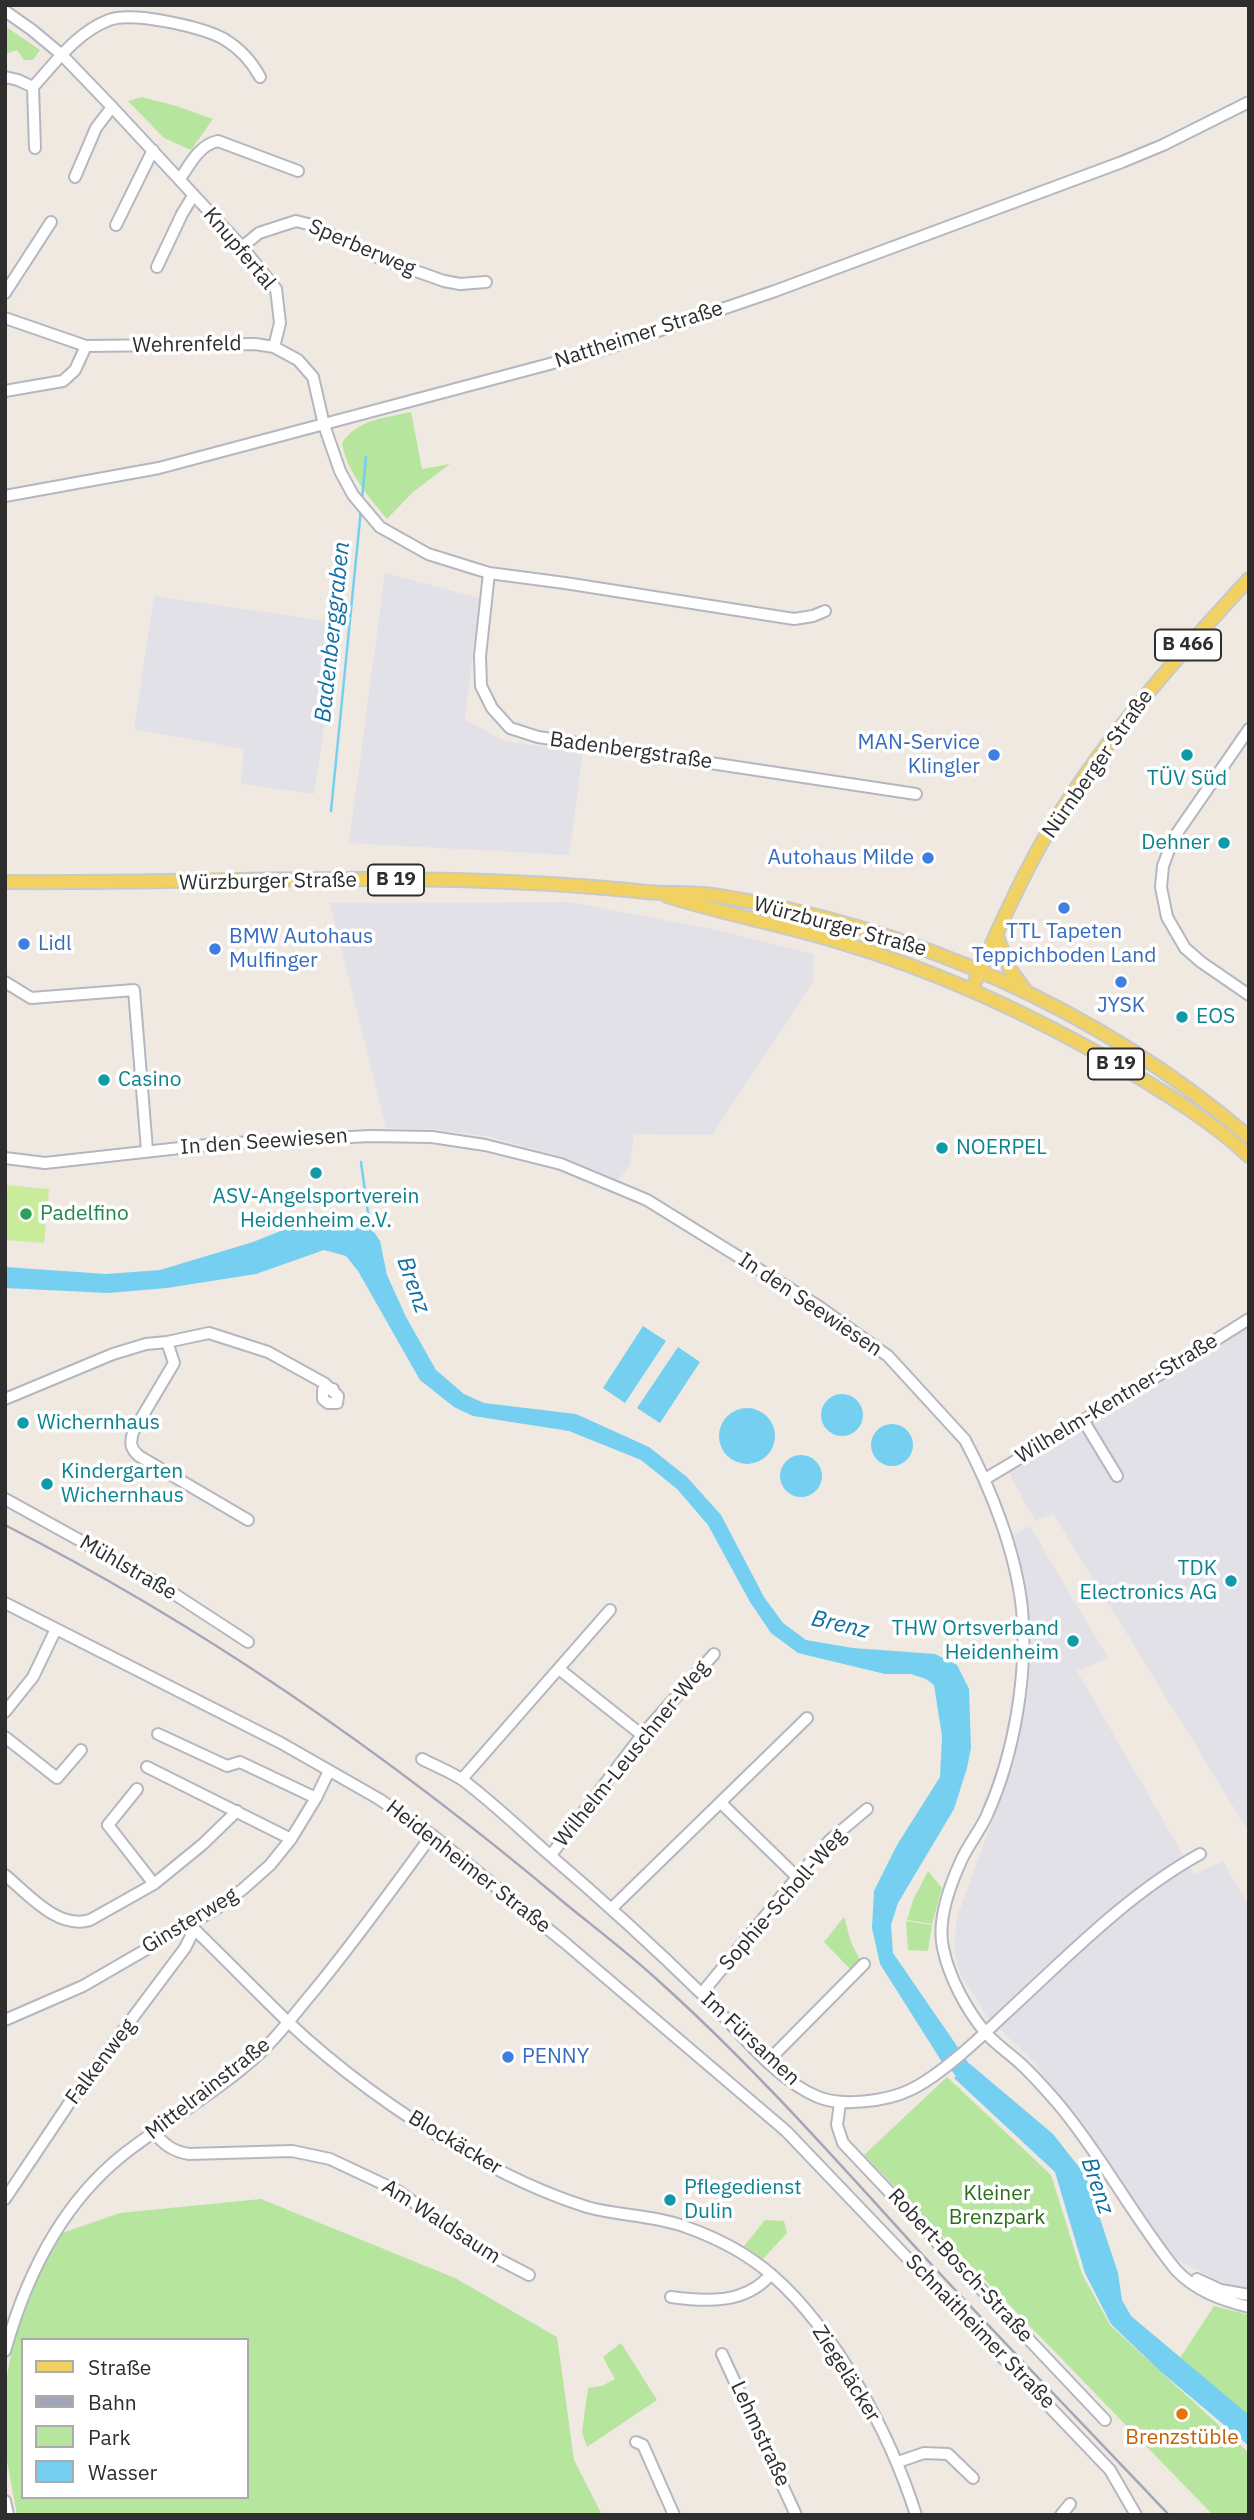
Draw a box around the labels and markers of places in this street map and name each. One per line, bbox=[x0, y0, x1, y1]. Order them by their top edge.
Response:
place label: MAN-Service Klingler bbox=[857, 730, 980, 780]
marker: MAN-Service Klingler bbox=[986, 747, 1002, 763]
marker: TÜV Süd bbox=[1179, 747, 1195, 763]
place label: TÜV Süd bbox=[1147, 766, 1227, 792]
place label: Dehner bbox=[1141, 830, 1210, 856]
marker: Dehner bbox=[1216, 835, 1232, 851]
place label: Autohaus Milde bbox=[768, 845, 914, 871]
marker: Autohaus Milde bbox=[920, 850, 936, 866]
marker: TTL Tapeten Teppichboden Land bbox=[1056, 900, 1072, 916]
place label: TTL Tapeten Teppichboden Land bbox=[972, 919, 1156, 969]
place label: BMW Autohaus Mulfinger bbox=[229, 924, 373, 974]
place label: Lidl bbox=[38, 931, 72, 957]
marker: Lidl bbox=[16, 936, 32, 952]
marker: BMW Autohaus Mulfinger bbox=[207, 941, 223, 957]
marker: JYSK bbox=[1113, 974, 1129, 990]
place label: JYSK bbox=[1097, 993, 1145, 1019]
place label: EOS bbox=[1196, 1004, 1235, 1030]
marker: EOS bbox=[1174, 1009, 1190, 1025]
place label: Casino bbox=[118, 1067, 181, 1093]
marker: Casino bbox=[96, 1072, 112, 1088]
place label: NOERPEL bbox=[956, 1135, 1047, 1161]
marker: NOERPEL bbox=[934, 1140, 950, 1156]
marker: ASV-Angelsportverein Heidenheim e.V. bbox=[308, 1165, 324, 1181]
place label: ASV-Angelsportverein Heidenheim e.V. bbox=[213, 1184, 419, 1234]
place label: Padelfino bbox=[40, 1201, 129, 1227]
marker: Padelfino bbox=[18, 1206, 34, 1222]
place label: Wichernhaus bbox=[37, 1410, 160, 1436]
marker: Wichernhaus bbox=[15, 1415, 31, 1431]
place label: Kindergarten Wichernhaus bbox=[61, 1459, 184, 1509]
marker: Kindergarten Wichernhaus bbox=[39, 1476, 55, 1492]
place label: TDK Electronics AG bbox=[1080, 1556, 1217, 1606]
marker: TDK Electronics AG bbox=[1223, 1573, 1239, 1589]
place label: THW Ortsverband Heidenheim bbox=[892, 1616, 1059, 1666]
marker: THW Ortsverband Heidenheim bbox=[1065, 1633, 1081, 1649]
place label: PENNY bbox=[522, 2044, 589, 2070]
marker: PENNY bbox=[500, 2049, 516, 2065]
place label: Pflegedienst Dulin bbox=[684, 2175, 802, 2225]
marker: Pflegedienst Dulin bbox=[662, 2192, 678, 2208]
marker: Brenzstüble bbox=[1174, 2406, 1190, 2422]
place label: Brenzstüble bbox=[1125, 2425, 1239, 2451]

